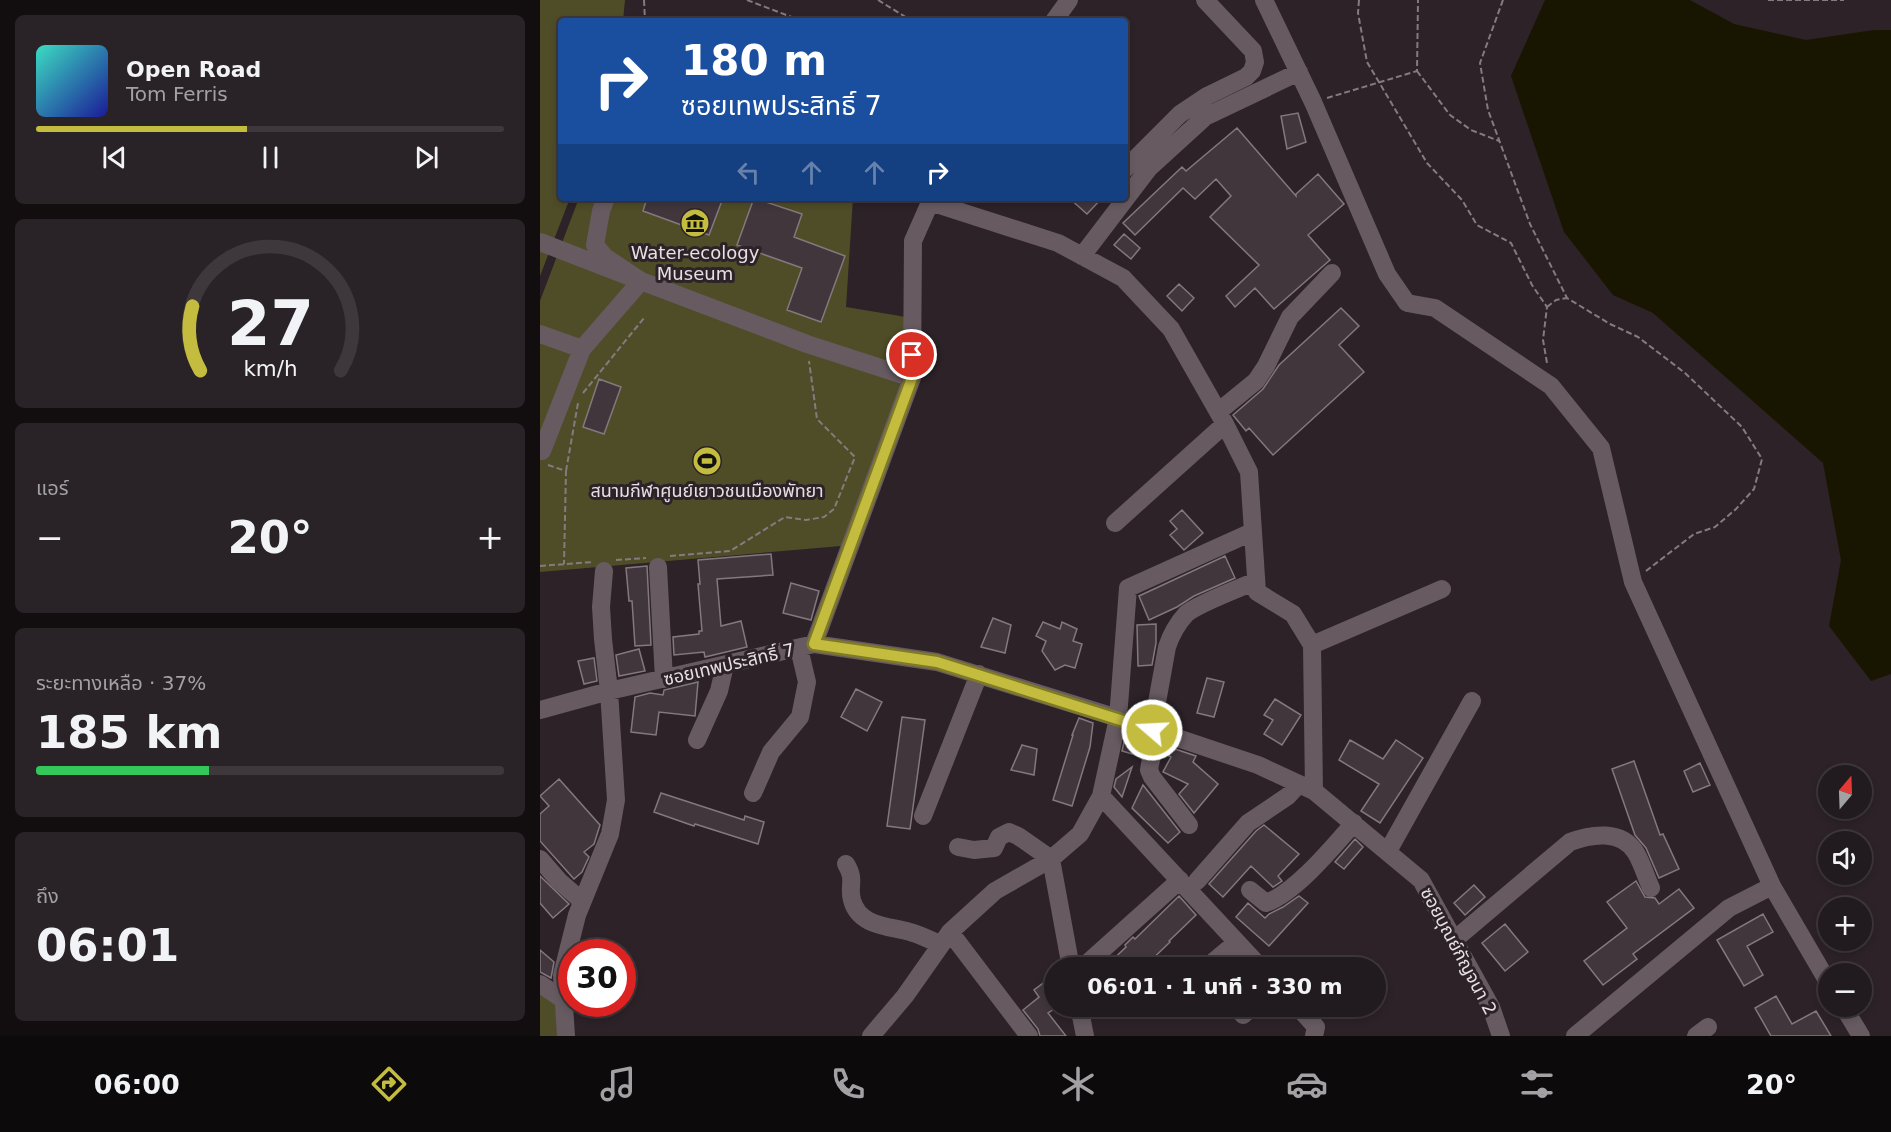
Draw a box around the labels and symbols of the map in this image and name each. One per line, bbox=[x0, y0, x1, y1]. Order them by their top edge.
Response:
museum icon: Water-ecology Museum bbox=[679, 207, 711, 239]
place label: Water-ecology Museum bbox=[631, 242, 760, 284]
pin bbox=[886, 329, 937, 380]
sports icon: สนามกีฬาศูนย์เยาวชนเมืองพัทยา bbox=[691, 445, 723, 477]
place label: สนามกีฬาศูนย์เยาวชนเมืองพัทยา bbox=[590, 480, 824, 503]
street label: ซอยเทพประสิทธิ์ 7 bbox=[661, 639, 797, 689]
position arrow bbox=[1120, 698, 1184, 762]
north arrow bbox=[1818, 765, 1872, 819]
street label: ซอยบุณย์กัญจนา 2 bbox=[1416, 884, 1501, 1019]
speed limit sign: 30 bbox=[558, 939, 636, 1017]

